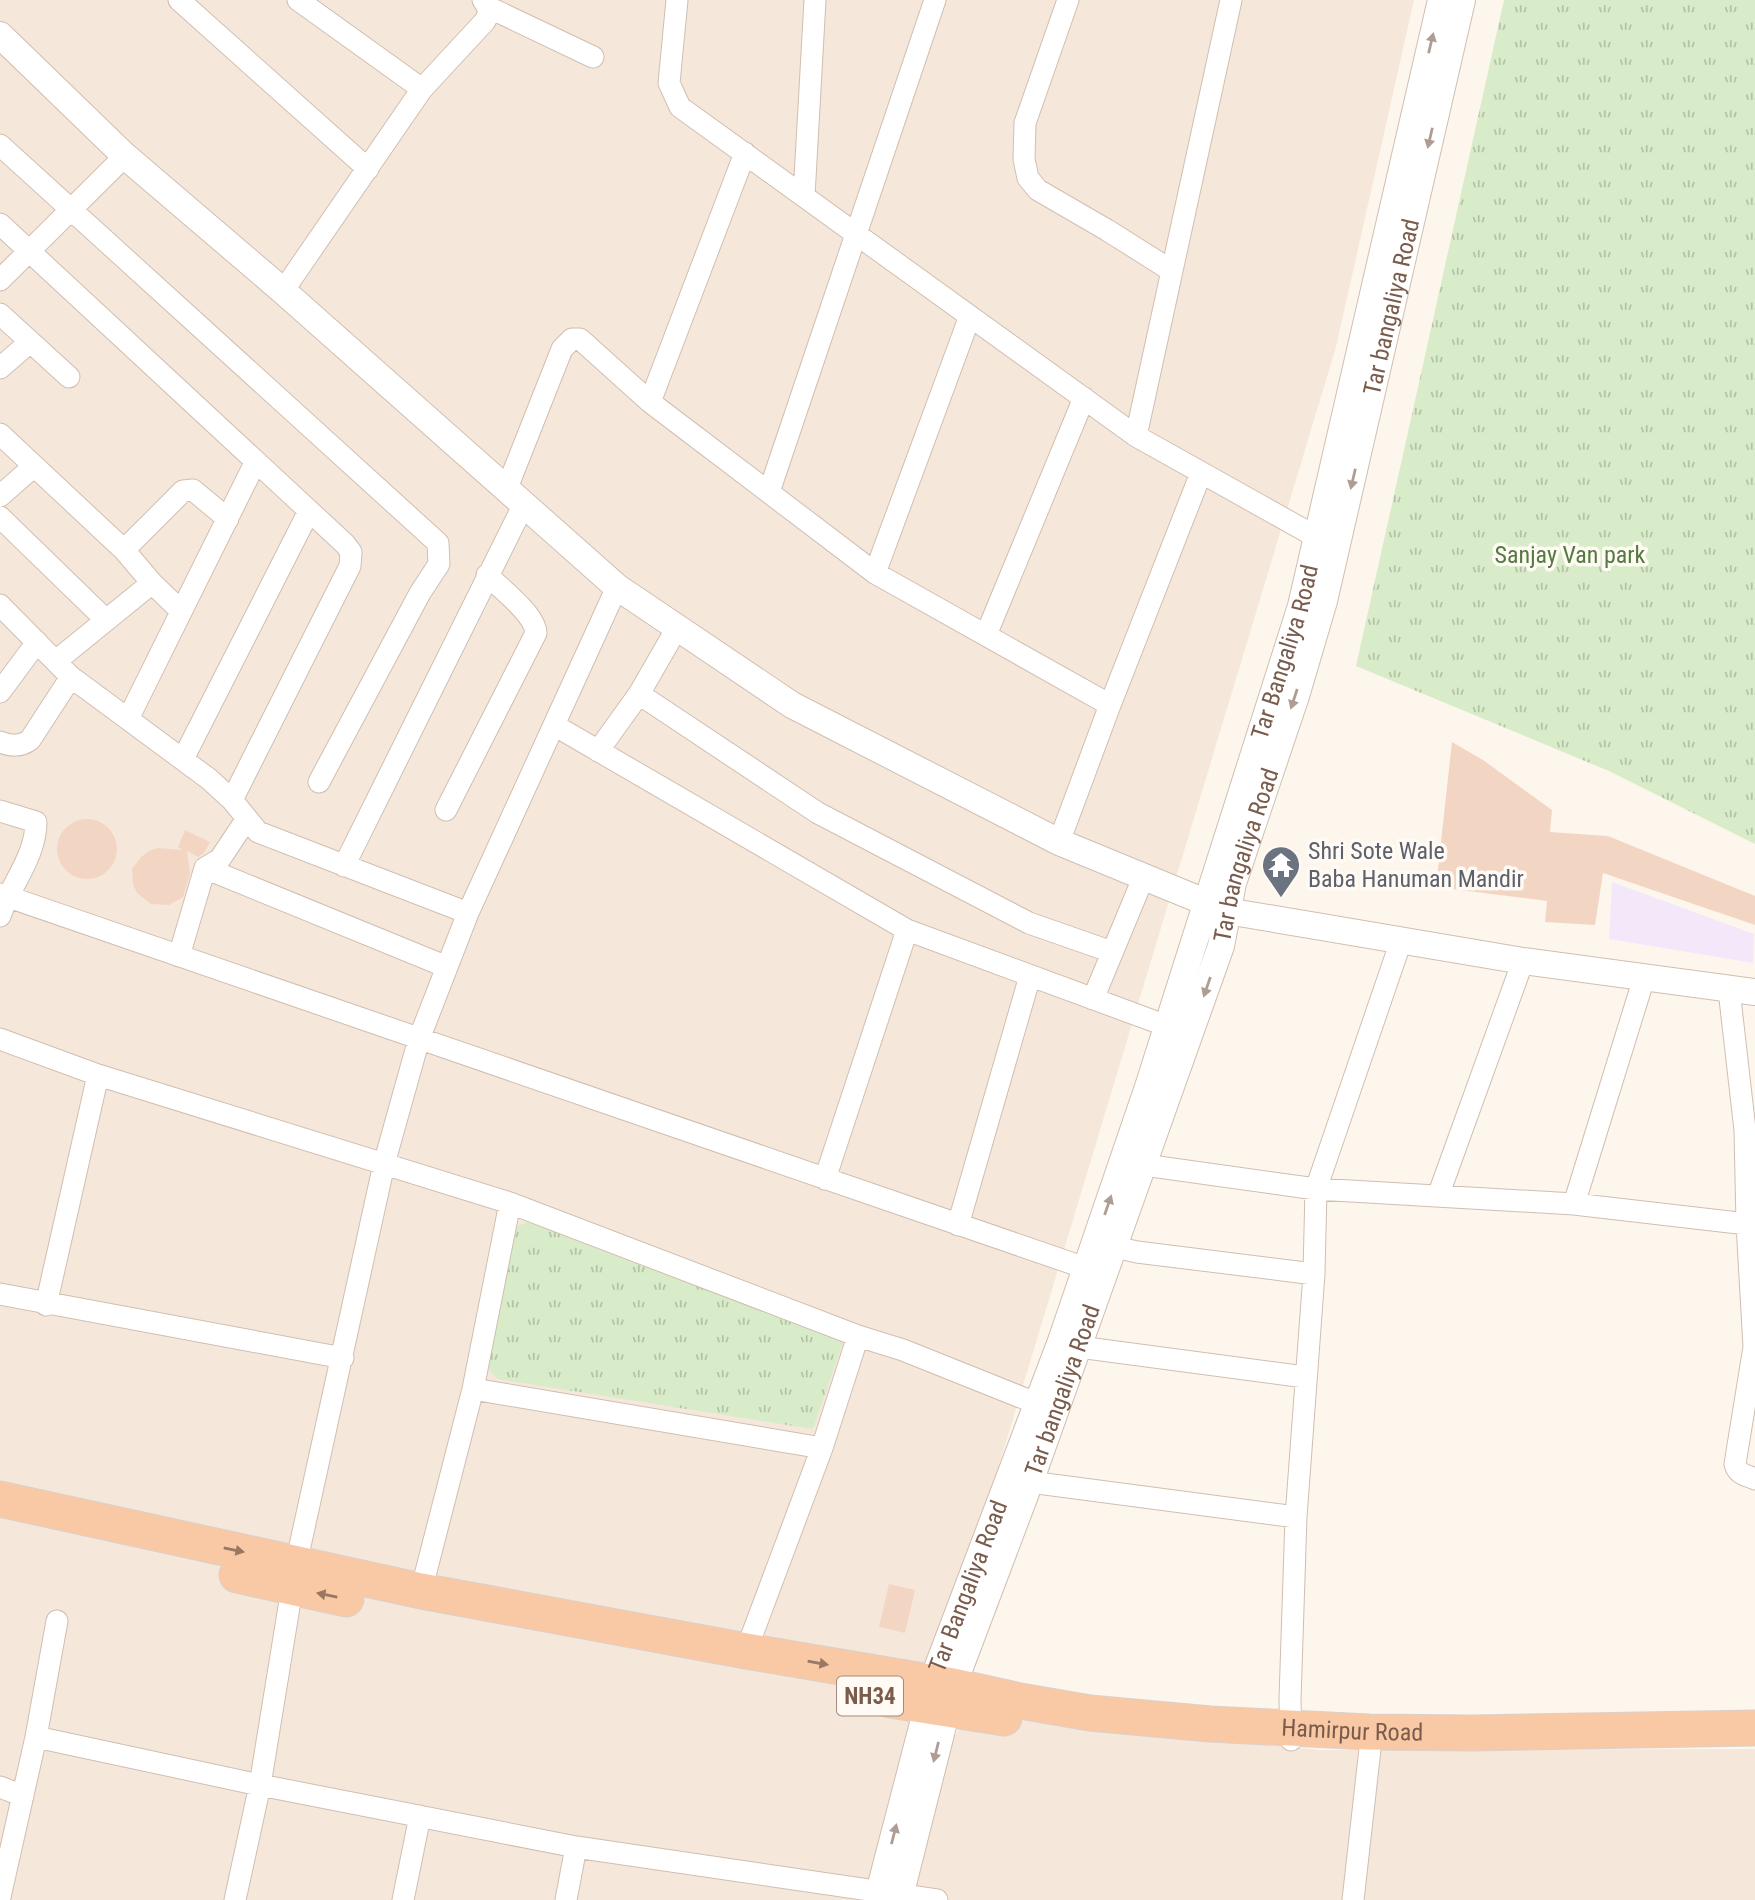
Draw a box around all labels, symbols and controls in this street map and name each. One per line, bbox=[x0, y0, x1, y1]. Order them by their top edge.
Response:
one-way arrow bbox=[1426, 32, 1437, 54]
one-way arrow bbox=[1424, 127, 1435, 149]
street label: Tar bangaliya Road bbox=[1358, 216, 1425, 398]
one-way arrow bbox=[1347, 469, 1358, 491]
park label: Sanjay Van park bbox=[1495, 541, 1646, 569]
street label: Tar Bangaliya Road bbox=[1245, 562, 1324, 743]
one-way arrow bbox=[1289, 689, 1299, 710]
street label: Tar bangaliya Road bbox=[1208, 765, 1285, 944]
place label: Shri Sote Wale Baba Hanuman Mandir bbox=[1308, 837, 1524, 893]
temple icon: Shri Sote Wale Baba Hanuman Mandir bbox=[1260, 844, 1302, 899]
one-way arrow bbox=[1201, 976, 1212, 997]
one-way arrow bbox=[1103, 1194, 1114, 1215]
street label: Tar bangaliya Road bbox=[1019, 1301, 1106, 1480]
street label: Tar Bangaliya Road bbox=[923, 1497, 1013, 1676]
one-way arrow bbox=[223, 1545, 245, 1556]
one-way arrow bbox=[316, 1590, 338, 1601]
one-way arrow bbox=[807, 1658, 829, 1669]
road number: NH34 bbox=[837, 1676, 903, 1716]
street label: Hamirpur Road bbox=[1281, 1714, 1423, 1747]
one-way arrow bbox=[930, 1741, 941, 1763]
one-way arrow bbox=[889, 1823, 900, 1845]

